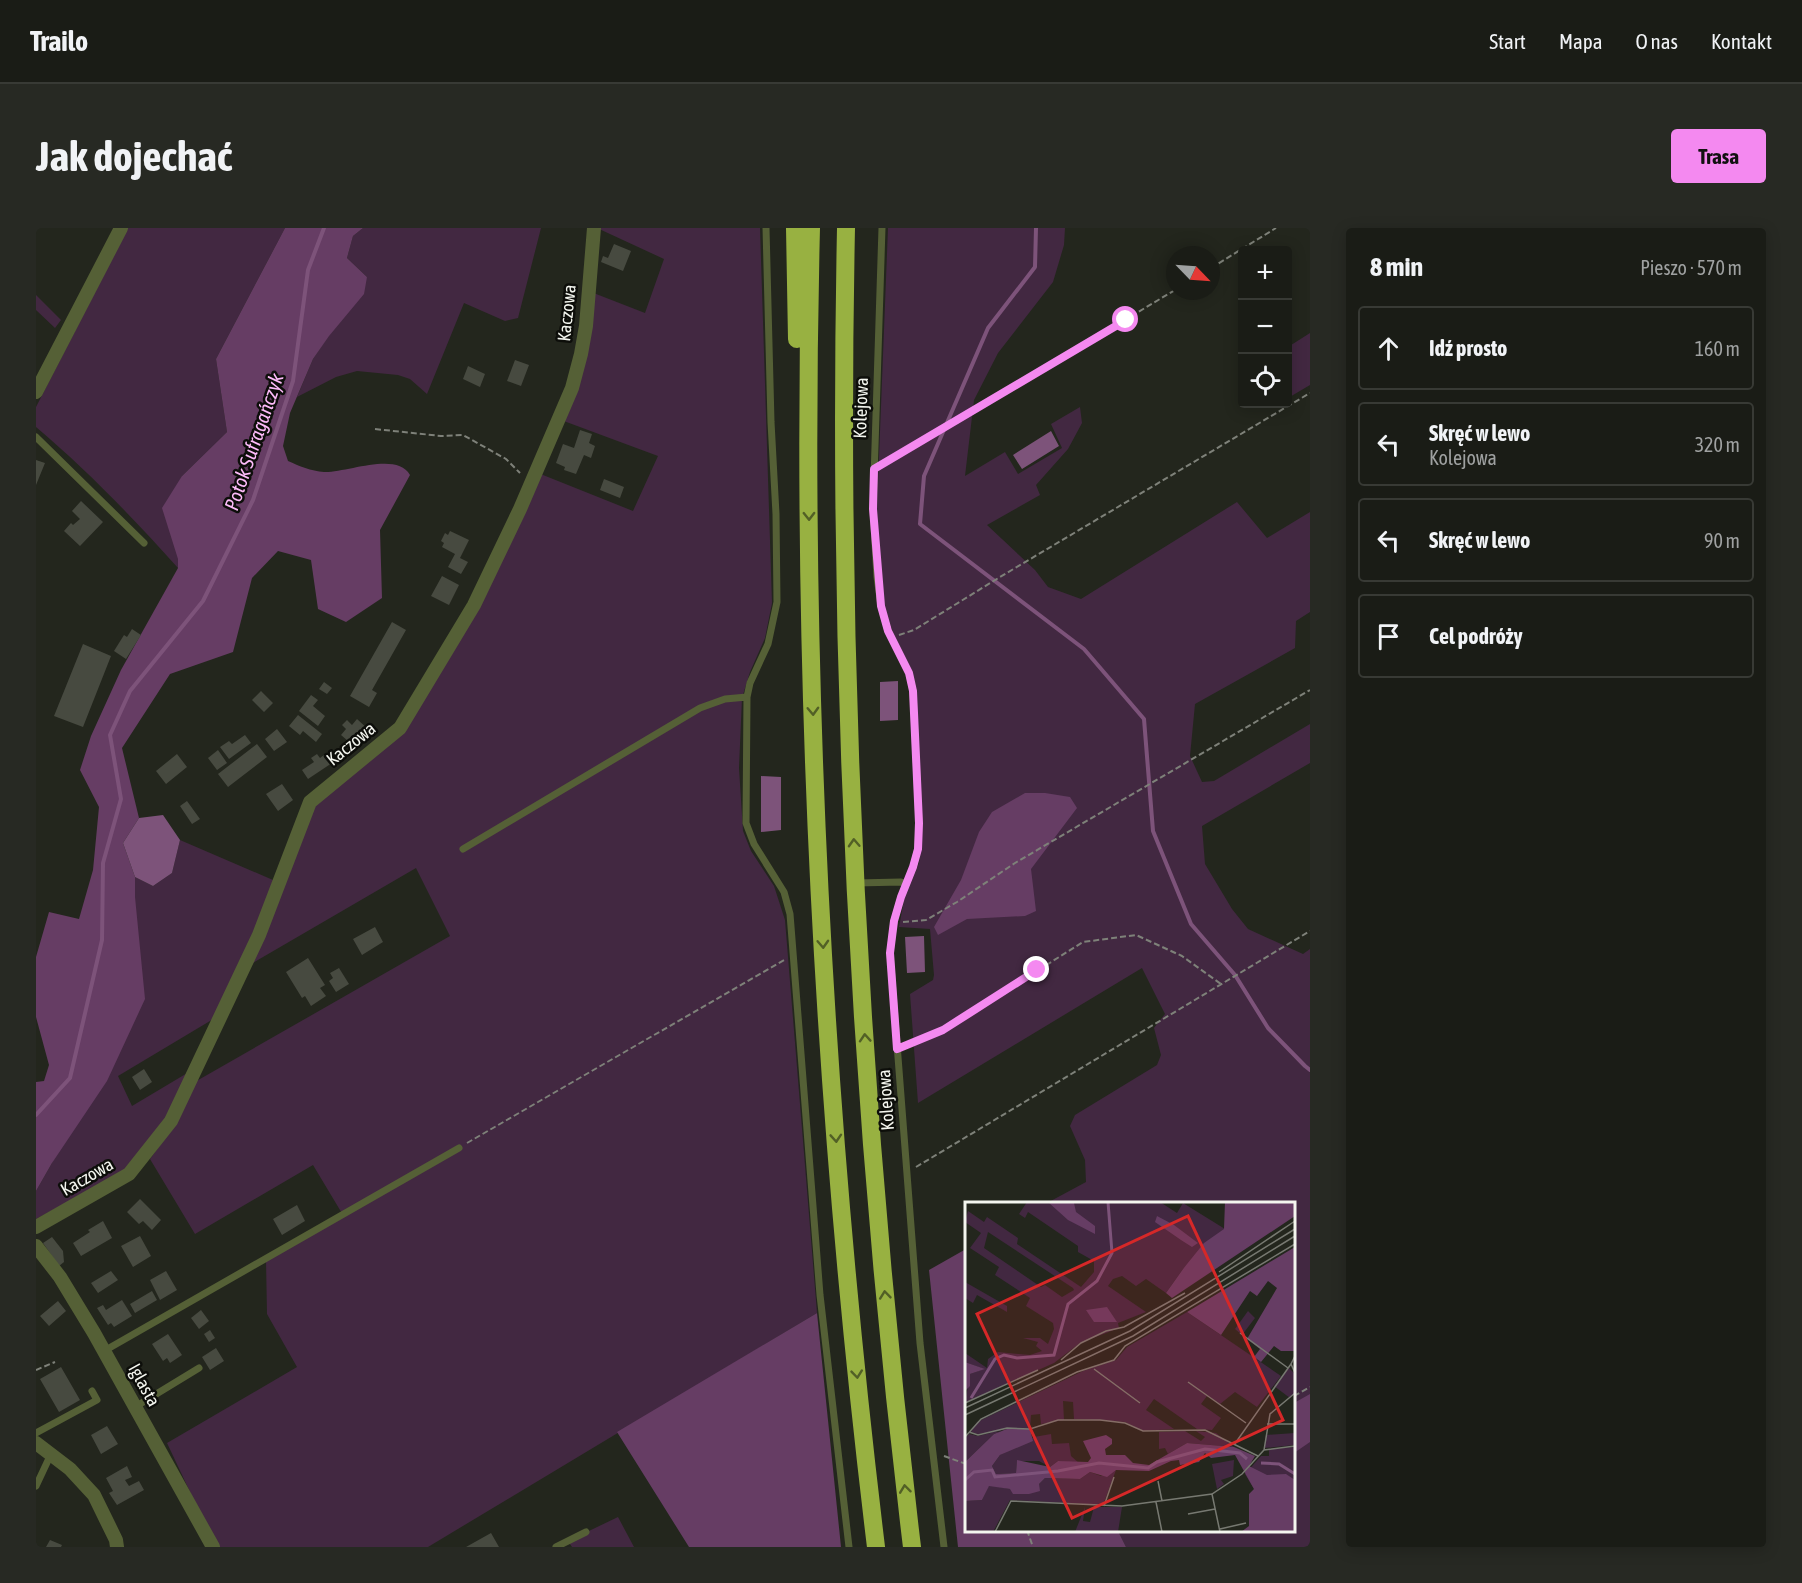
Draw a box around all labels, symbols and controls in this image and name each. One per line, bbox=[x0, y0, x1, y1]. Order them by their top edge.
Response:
text: Trailo bbox=[30, 25, 88, 57]
text: Start bbox=[1489, 29, 1526, 53]
text: Mapa bbox=[1559, 29, 1602, 53]
text: O nas bbox=[1635, 29, 1678, 53]
text: Kontakt bbox=[1711, 29, 1772, 53]
button: Trasa bbox=[1671, 129, 1766, 183]
text: Jak dojechać bbox=[36, 132, 232, 180]
north arrow bbox=[1166, 246, 1220, 300]
map controls bbox=[1238, 246, 1292, 408]
button: + bbox=[1238, 246, 1292, 300]
text: 8 min bbox=[1370, 252, 1423, 282]
text: Pieszo · 570 m bbox=[1640, 256, 1742, 279]
street label: Kaczowa bbox=[553, 283, 580, 342]
button: − bbox=[1238, 300, 1292, 354]
route start bbox=[1112, 306, 1138, 332]
icon: ahead bbox=[1372, 332, 1405, 365]
text: Idź prosto bbox=[1429, 335, 1507, 361]
text: 160 m bbox=[1695, 337, 1740, 360]
button: locate bbox=[1238, 354, 1292, 408]
water label: Potok Sufragańczyk bbox=[219, 370, 288, 513]
street label: Kolejowa bbox=[849, 377, 872, 439]
text: Skręć w lewo bbox=[1429, 420, 1530, 446]
icon: left bbox=[1372, 428, 1405, 461]
text: 320 m bbox=[1695, 433, 1740, 456]
text: Kolejowa bbox=[1429, 446, 1497, 469]
one-way arrow bbox=[803, 511, 816, 520]
icon: left bbox=[1372, 524, 1405, 557]
text: Skręć w lewo bbox=[1429, 527, 1530, 553]
text: 90 m bbox=[1704, 529, 1740, 552]
icon: arrive bbox=[1372, 620, 1405, 653]
text: Cel podróży bbox=[1429, 623, 1523, 649]
one-way arrow bbox=[807, 706, 820, 715]
street label: Kaczowa bbox=[322, 718, 379, 770]
one-way arrow bbox=[847, 839, 860, 848]
one-way arrow bbox=[817, 939, 830, 948]
route end bbox=[1023, 956, 1049, 982]
one-way arrow bbox=[858, 1033, 871, 1042]
street label: Kolejowa bbox=[873, 1069, 898, 1131]
one-way arrow bbox=[830, 1134, 843, 1143]
street label: Kaczowa bbox=[57, 1153, 117, 1200]
inset map bbox=[965, 1202, 1295, 1532]
one-way arrow bbox=[879, 1290, 892, 1299]
street label: Iglasta bbox=[124, 1360, 165, 1410]
one-way arrow bbox=[850, 1370, 863, 1379]
one-way arrow bbox=[900, 1484, 912, 1493]

